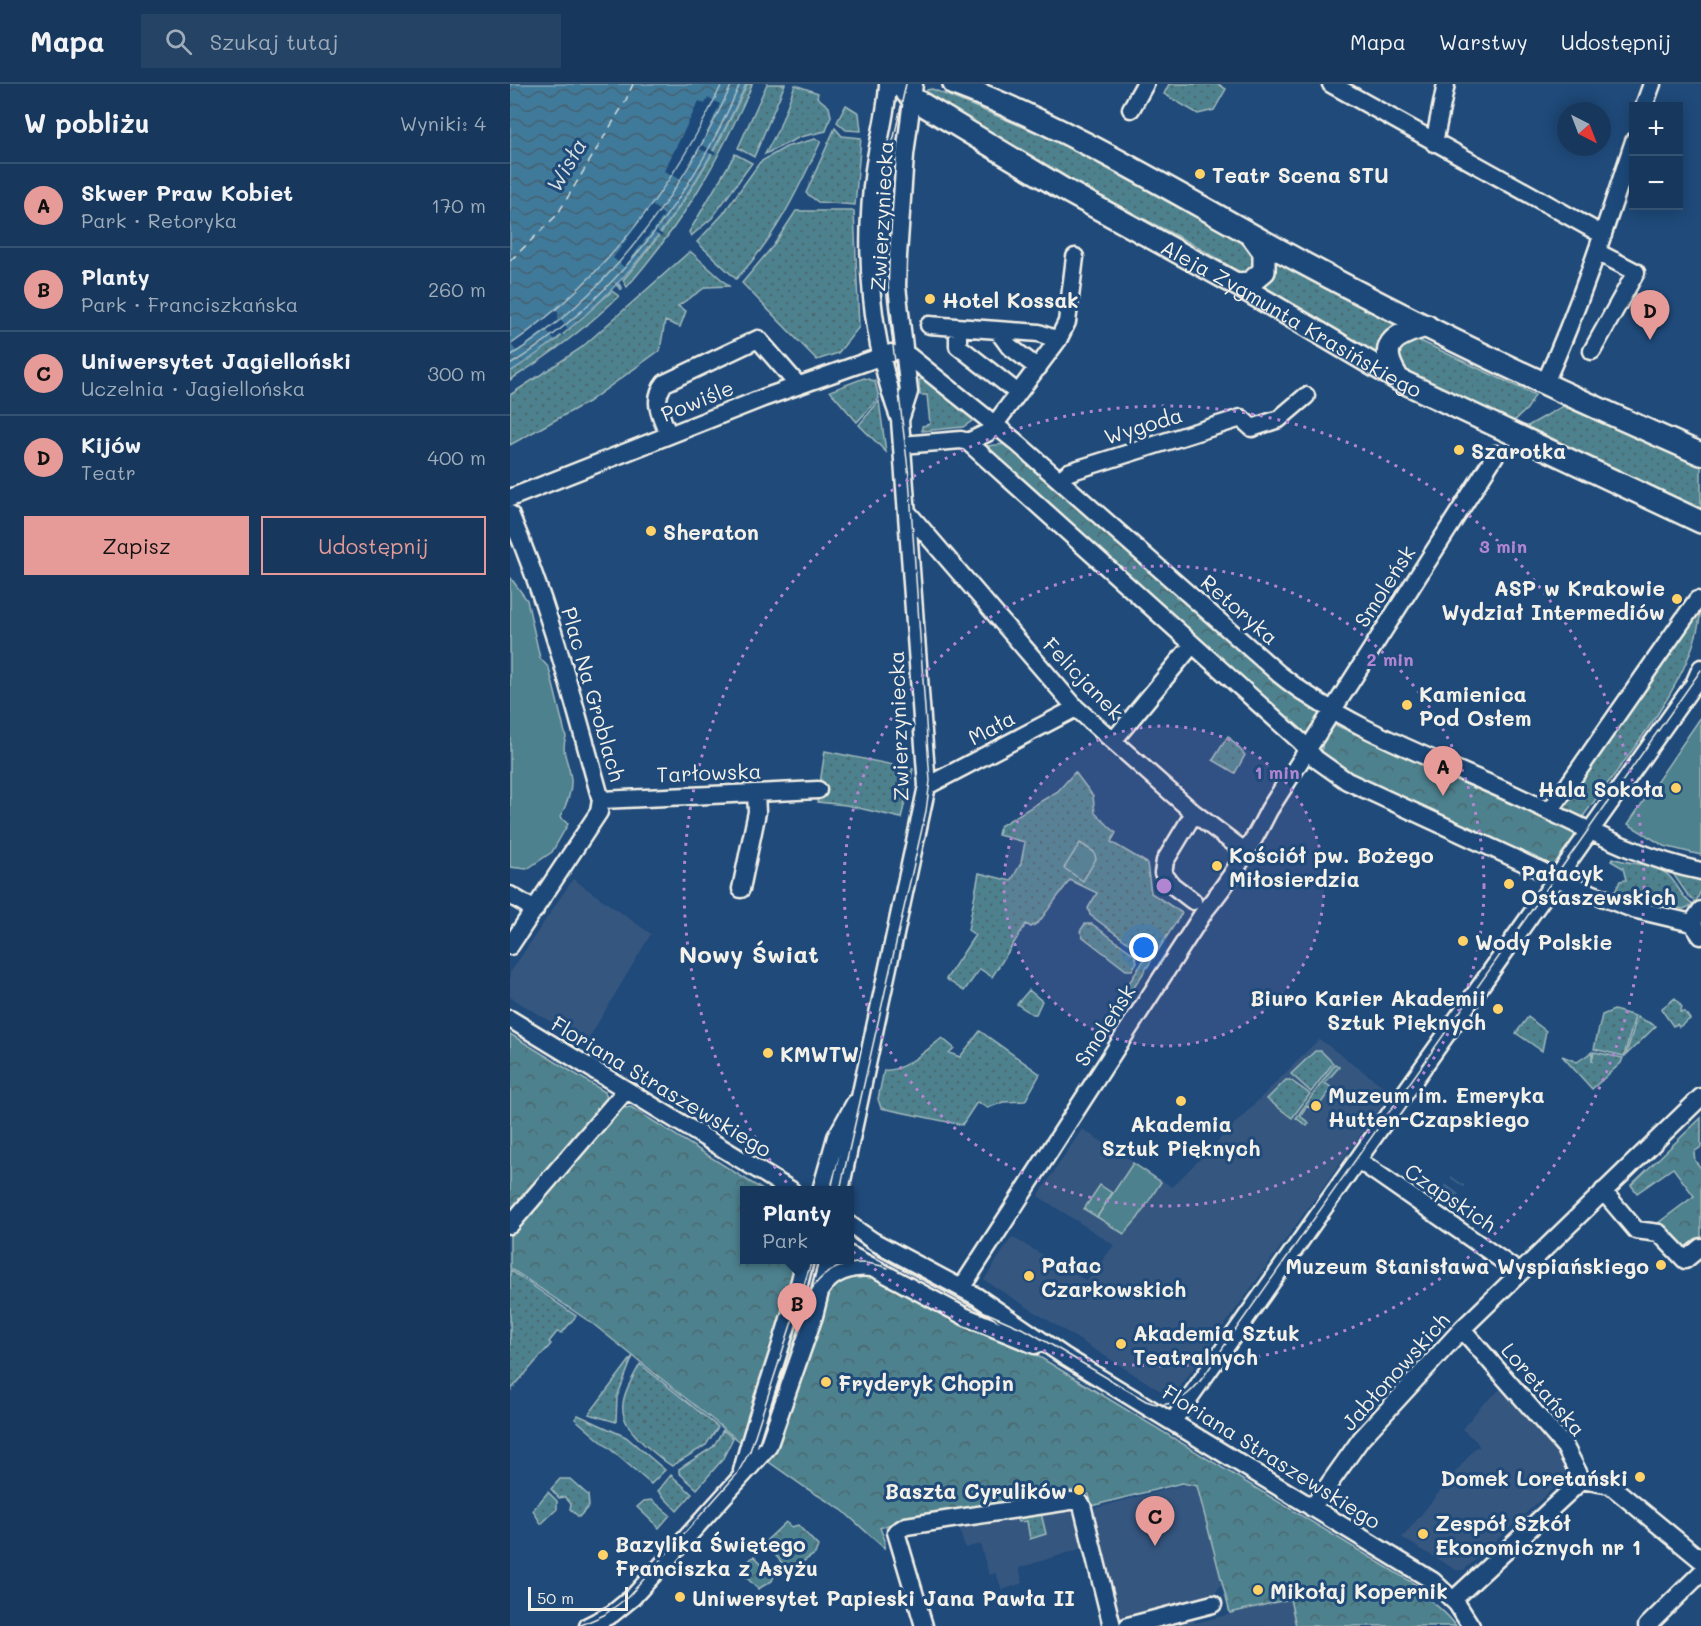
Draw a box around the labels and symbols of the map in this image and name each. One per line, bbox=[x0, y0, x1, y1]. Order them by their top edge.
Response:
north arrow bbox=[1557, 102, 1611, 156]
water label: Wisła bbox=[539, 133, 593, 197]
street label: Zwierzyniecka bbox=[864, 140, 898, 292]
place label: Teatr Scena STU bbox=[1212, 161, 1389, 188]
marker: Teatr Scena STU bbox=[1193, 167, 1207, 181]
street label: Aleja Zygmunta Krasińskiego bbox=[1157, 232, 1427, 402]
place label: Hotel Kossak bbox=[942, 286, 1079, 313]
pin: D bbox=[1630, 290, 1670, 340]
marker: Hotel Kossak bbox=[923, 292, 937, 306]
street label: Powiśle bbox=[656, 373, 738, 427]
street label: Wygoda bbox=[1101, 400, 1185, 450]
place label: Szarotka bbox=[1471, 437, 1566, 464]
marker: Szarotka bbox=[1452, 443, 1466, 457]
place label: Sheraton bbox=[663, 518, 759, 545]
marker: Sheraton bbox=[644, 524, 658, 538]
text: 3 min bbox=[1479, 534, 1527, 558]
street label: Smoleńsk bbox=[1348, 540, 1420, 632]
street label: Retoryka bbox=[1196, 568, 1284, 650]
place label: ASP w Krakowie Wydział Intermediów bbox=[1441, 574, 1665, 626]
marker: ASP w Krakowie Wydział Intermediów bbox=[1670, 592, 1684, 606]
street label: Plac Na Groblach bbox=[556, 604, 632, 784]
street label: Felicjanek bbox=[1038, 631, 1130, 725]
text: 2 min bbox=[1366, 647, 1414, 671]
street label: Zwierzyniecka bbox=[882, 650, 914, 802]
place label: Kamienica Pod Osłem bbox=[1419, 680, 1531, 731]
marker: Kamienica Pod Osłem bbox=[1400, 698, 1414, 712]
street label: Mała bbox=[963, 703, 1019, 751]
pin: A bbox=[1424, 746, 1462, 796]
street label: Tarłowska bbox=[656, 757, 762, 787]
text: 1 min bbox=[1254, 760, 1300, 784]
place label: Hala Sokoła bbox=[1538, 775, 1664, 802]
marker: Hala Sokoła bbox=[1669, 781, 1683, 795]
place label: Kościół pw. Bożego Miłosierdzia bbox=[1229, 841, 1434, 892]
marker: Kościół pw. Bożego Miłosierdzia bbox=[1210, 859, 1224, 873]
place label: Pałacyk Ostaszewskich bbox=[1521, 859, 1676, 910]
centre of rings bbox=[1154, 876, 1174, 896]
marker: Pałacyk Ostaszewskich bbox=[1502, 877, 1516, 891]
place label: Wody Polskie bbox=[1475, 928, 1612, 956]
your location bbox=[1129, 933, 1158, 962]
marker: Wody Polskie bbox=[1456, 934, 1470, 948]
district label: Nowy Świat bbox=[679, 938, 819, 969]
street label: Smoleńsk bbox=[1068, 979, 1140, 1071]
place label: Biuro Karier Akademii Sztuk Pięknych bbox=[1250, 984, 1486, 1036]
marker: Biuro Karier Akademii Sztuk Pięknych bbox=[1491, 1002, 1505, 1016]
street label: Floriana Straszewskiego bbox=[547, 1009, 777, 1163]
place label: KMWTW bbox=[780, 1040, 859, 1067]
marker: KMWTW bbox=[761, 1046, 775, 1060]
place label: Muzeum im. Emeryka Hutten-Czapskiego bbox=[1328, 1081, 1545, 1132]
marker: Akademia Sztuk Pięknych bbox=[1174, 1094, 1188, 1108]
marker: Muzeum im. Emeryka Hutten-Czapskiego bbox=[1309, 1099, 1323, 1113]
place label: Akademia Sztuk Pięknych bbox=[1102, 1110, 1260, 1162]
street label: Czapskich bbox=[1400, 1157, 1502, 1237]
place label: Pałac Czarkowskich bbox=[1041, 1251, 1186, 1302]
place label: Muzeum Stanisława Wyspiańskiego bbox=[1285, 1252, 1649, 1280]
marker: Muzeum Stanisława Wyspiańskiego bbox=[1654, 1258, 1668, 1272]
marker: Pałac Czarkowskich bbox=[1022, 1269, 1036, 1283]
pin: B bbox=[778, 1284, 816, 1333]
street label: Jabłonowskich bbox=[1335, 1306, 1455, 1436]
place label: Akademia Sztuk Teatralnych bbox=[1133, 1319, 1300, 1371]
marker: Akademia Sztuk Teatralnych bbox=[1114, 1337, 1128, 1351]
street label: Loretańska bbox=[1496, 1337, 1592, 1441]
place label: Fryderyk Chopin bbox=[838, 1369, 1014, 1397]
marker: Fryderyk Chopin bbox=[819, 1375, 833, 1389]
street label: Floriana Straszewskiego bbox=[1158, 1378, 1386, 1534]
place label: Domek Loretański bbox=[1440, 1464, 1628, 1491]
marker: Domek Loretański bbox=[1633, 1470, 1647, 1484]
place label: Baszta Cyrulików bbox=[885, 1477, 1067, 1505]
marker: Baszta Cyrulików bbox=[1072, 1483, 1086, 1497]
pin: C bbox=[1136, 1496, 1174, 1546]
place label: Zespół Szkół Ekonomicznych nr 1 bbox=[1435, 1509, 1641, 1561]
marker: Zespół Szkół Ekonomicznych nr 1 bbox=[1416, 1527, 1430, 1541]
place label: Bazylika Świętego Franciszka z Asyżu bbox=[615, 1530, 818, 1582]
marker: Bazylika Świętego Franciszka z Asyżu bbox=[596, 1548, 610, 1562]
place label: Mikołaj Kopernik bbox=[1270, 1577, 1448, 1604]
marker: Mikołaj Kopernik bbox=[1251, 1583, 1265, 1597]
scale bar bbox=[528, 1584, 628, 1612]
place label: Uniwersytet Papieski Jana Pawła II bbox=[692, 1584, 1075, 1612]
marker: Uniwersytet Papieski Jana Pawła II bbox=[673, 1590, 687, 1604]

